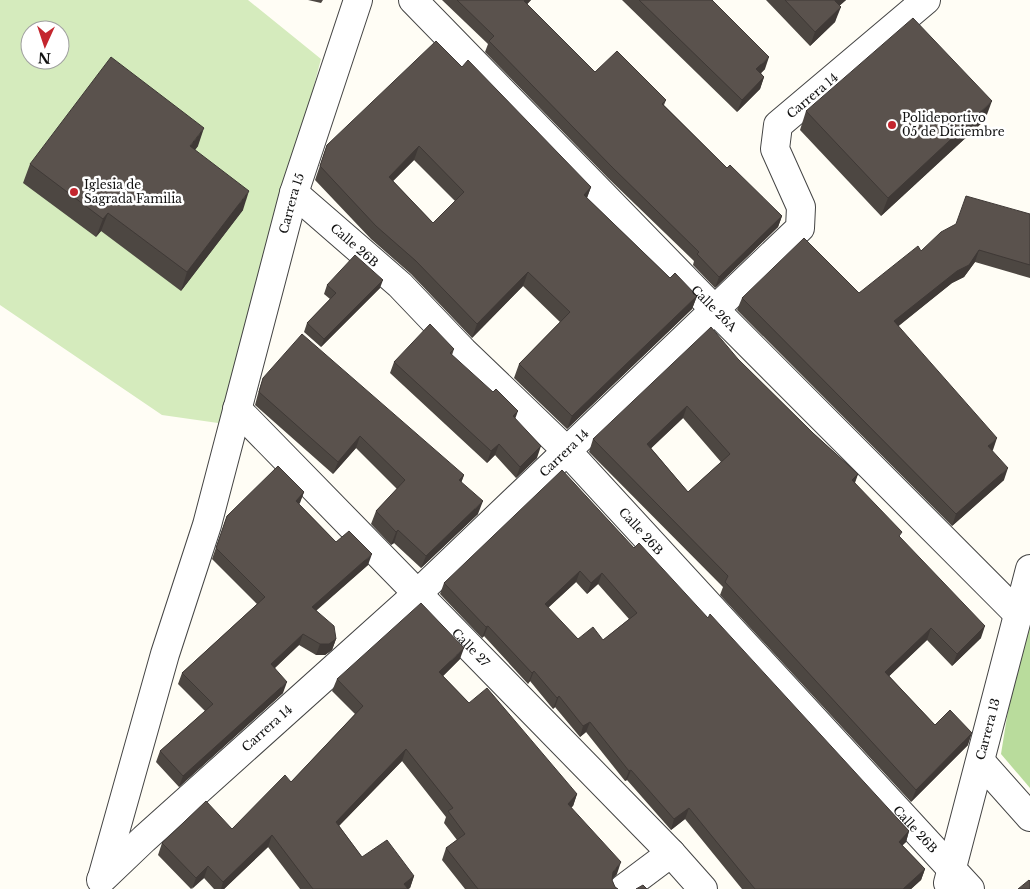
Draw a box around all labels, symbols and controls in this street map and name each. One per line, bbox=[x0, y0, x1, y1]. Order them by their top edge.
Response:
north arrow bbox=[20, 20, 70, 70]
text: N bbox=[37, 49, 51, 67]
street label: Carrera 14 bbox=[783, 69, 841, 121]
place label: Polideportivo 05 de Diciembre bbox=[902, 110, 1005, 139]
marker: Polideportivo 05 de Diciembre bbox=[886, 119, 898, 131]
street label: Carrera 15 bbox=[276, 171, 307, 235]
place label: Iglesia de Sagrada Familia bbox=[84, 177, 182, 206]
marker: Iglesia de Sagrada Familia bbox=[68, 186, 80, 198]
street label: Calle 26B bbox=[328, 220, 382, 270]
street label: Calle 26A bbox=[688, 282, 741, 335]
street label: Carrera 14 bbox=[536, 426, 592, 480]
street label: Calle 26B bbox=[616, 504, 667, 558]
street label: Calle 27 bbox=[449, 625, 494, 671]
street label: Carrera 13 bbox=[972, 697, 1003, 761]
street label: Carrera 14 bbox=[239, 702, 295, 755]
street label: Calle 26B bbox=[890, 802, 941, 856]

